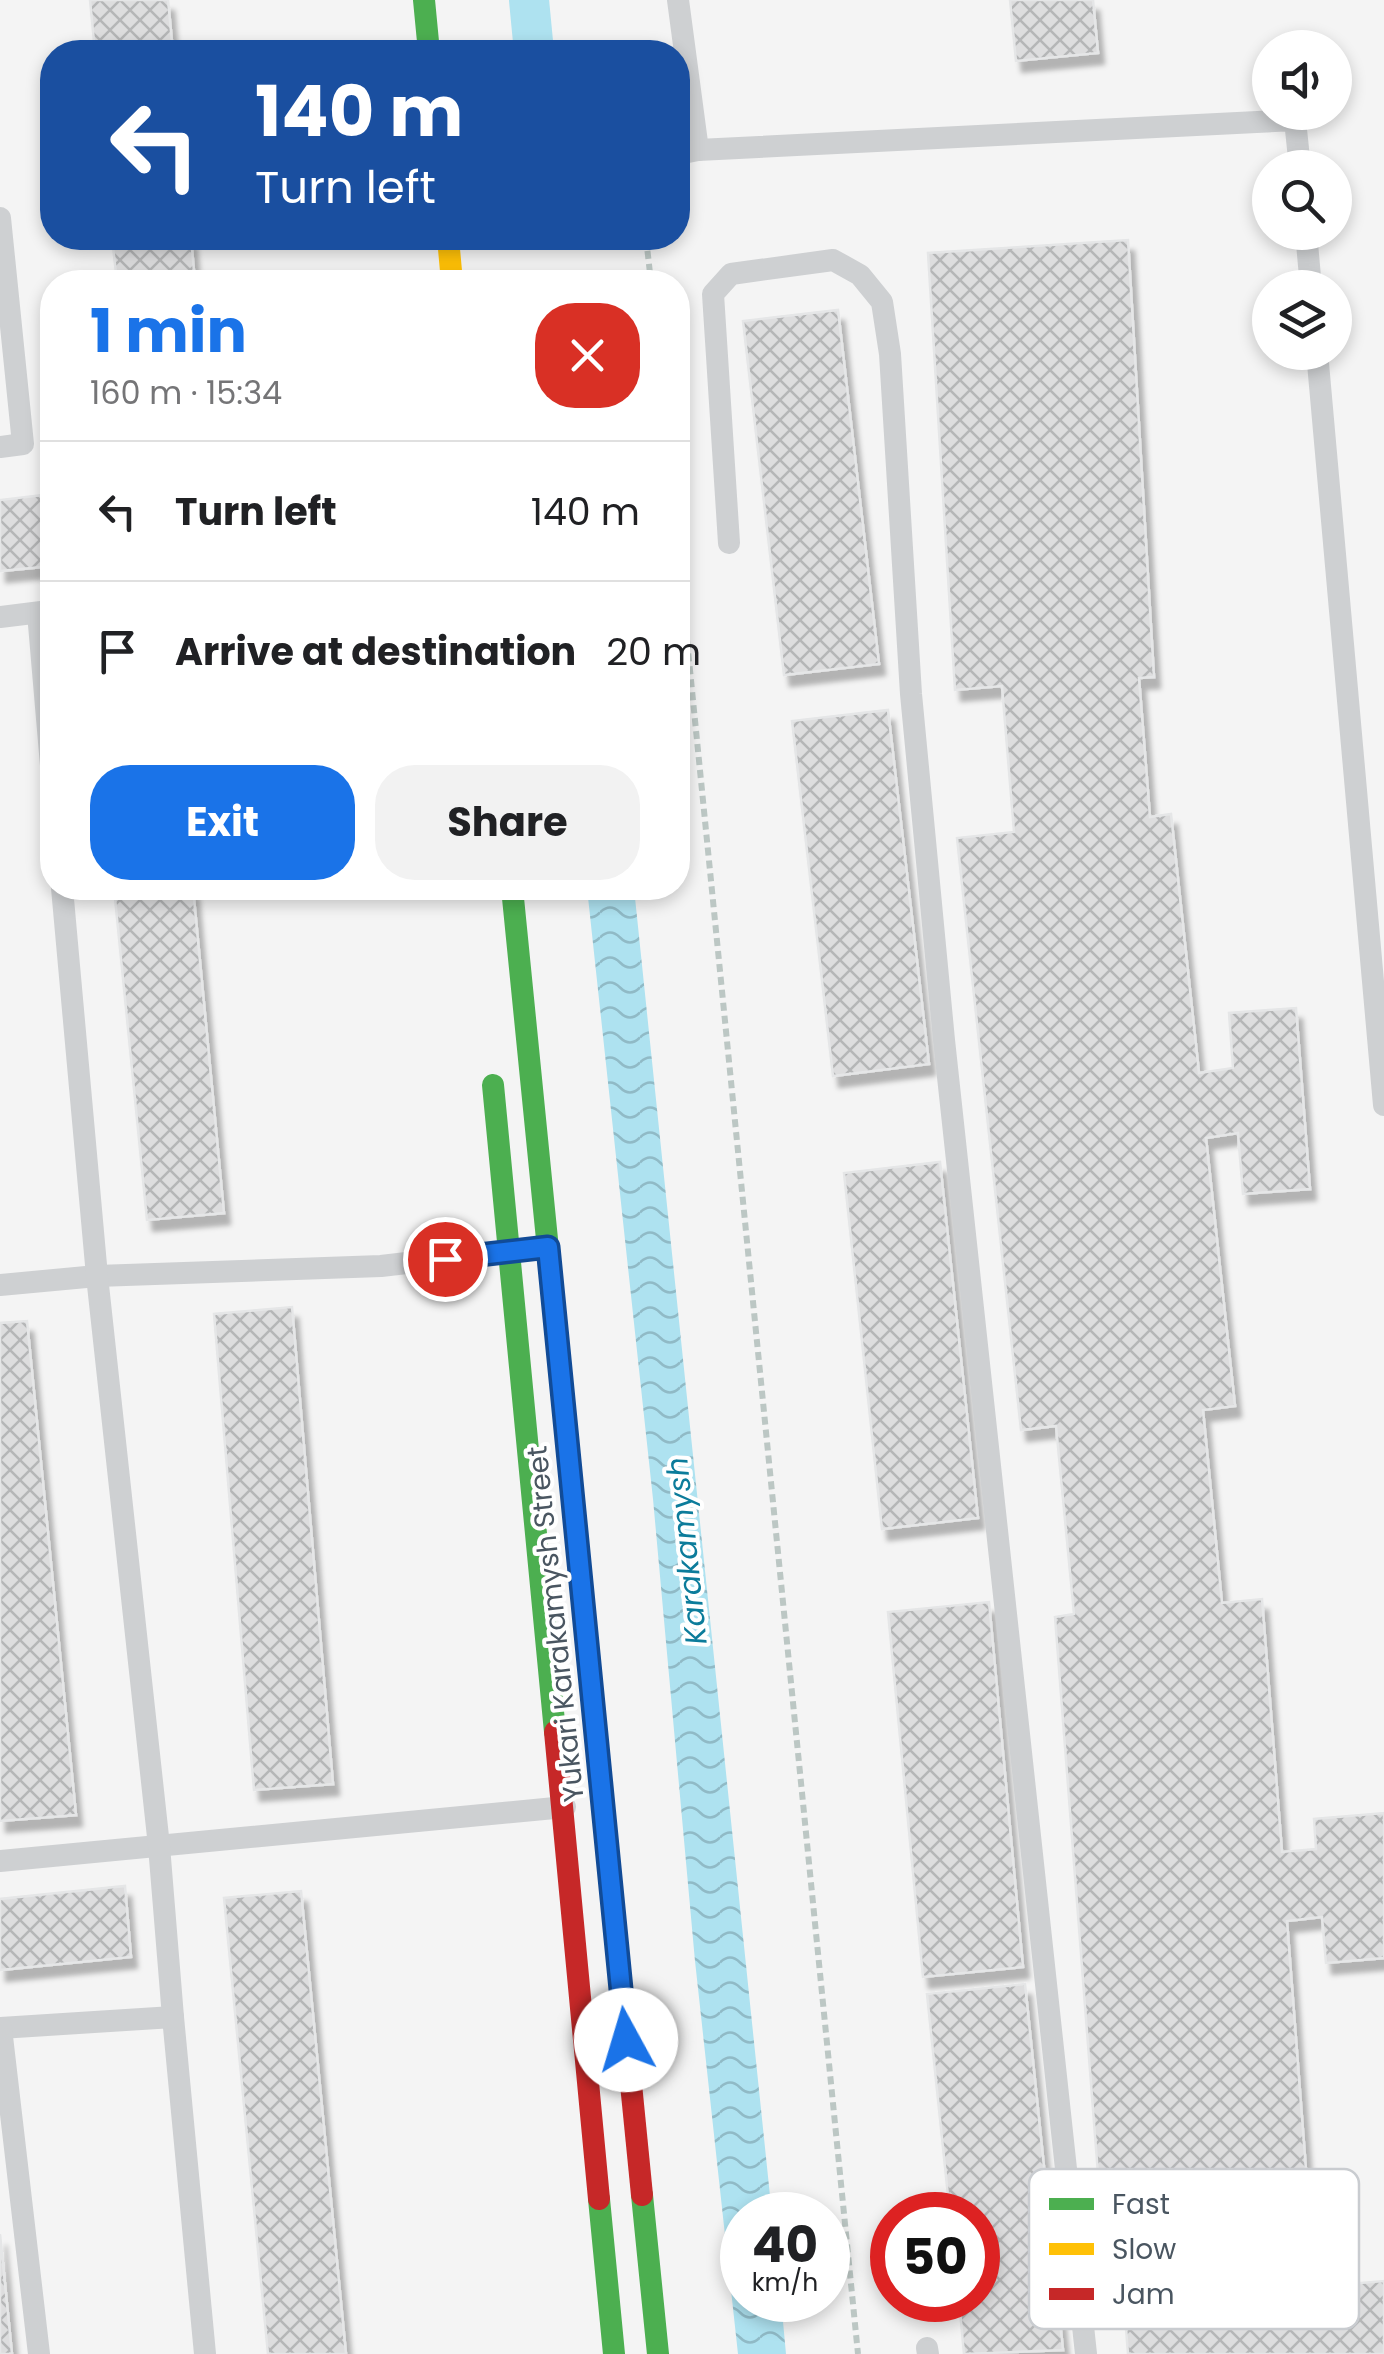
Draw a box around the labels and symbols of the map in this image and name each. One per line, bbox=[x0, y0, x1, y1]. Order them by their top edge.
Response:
pin bbox=[403, 1217, 488, 1302]
street label: Yukari Karakamysh Street bbox=[517, 1444, 594, 1804]
water label: Karakamysh bbox=[655, 1455, 718, 1647]
position arrow bbox=[574, 1988, 678, 2092]
legend bbox=[1029, 2169, 1359, 2329]
text: Fast bbox=[1112, 2185, 1170, 2224]
speed limit sign: 50 bbox=[870, 2192, 1000, 2322]
text: Slow bbox=[1112, 2230, 1176, 2269]
text: Jam bbox=[1112, 2275, 1175, 2314]

